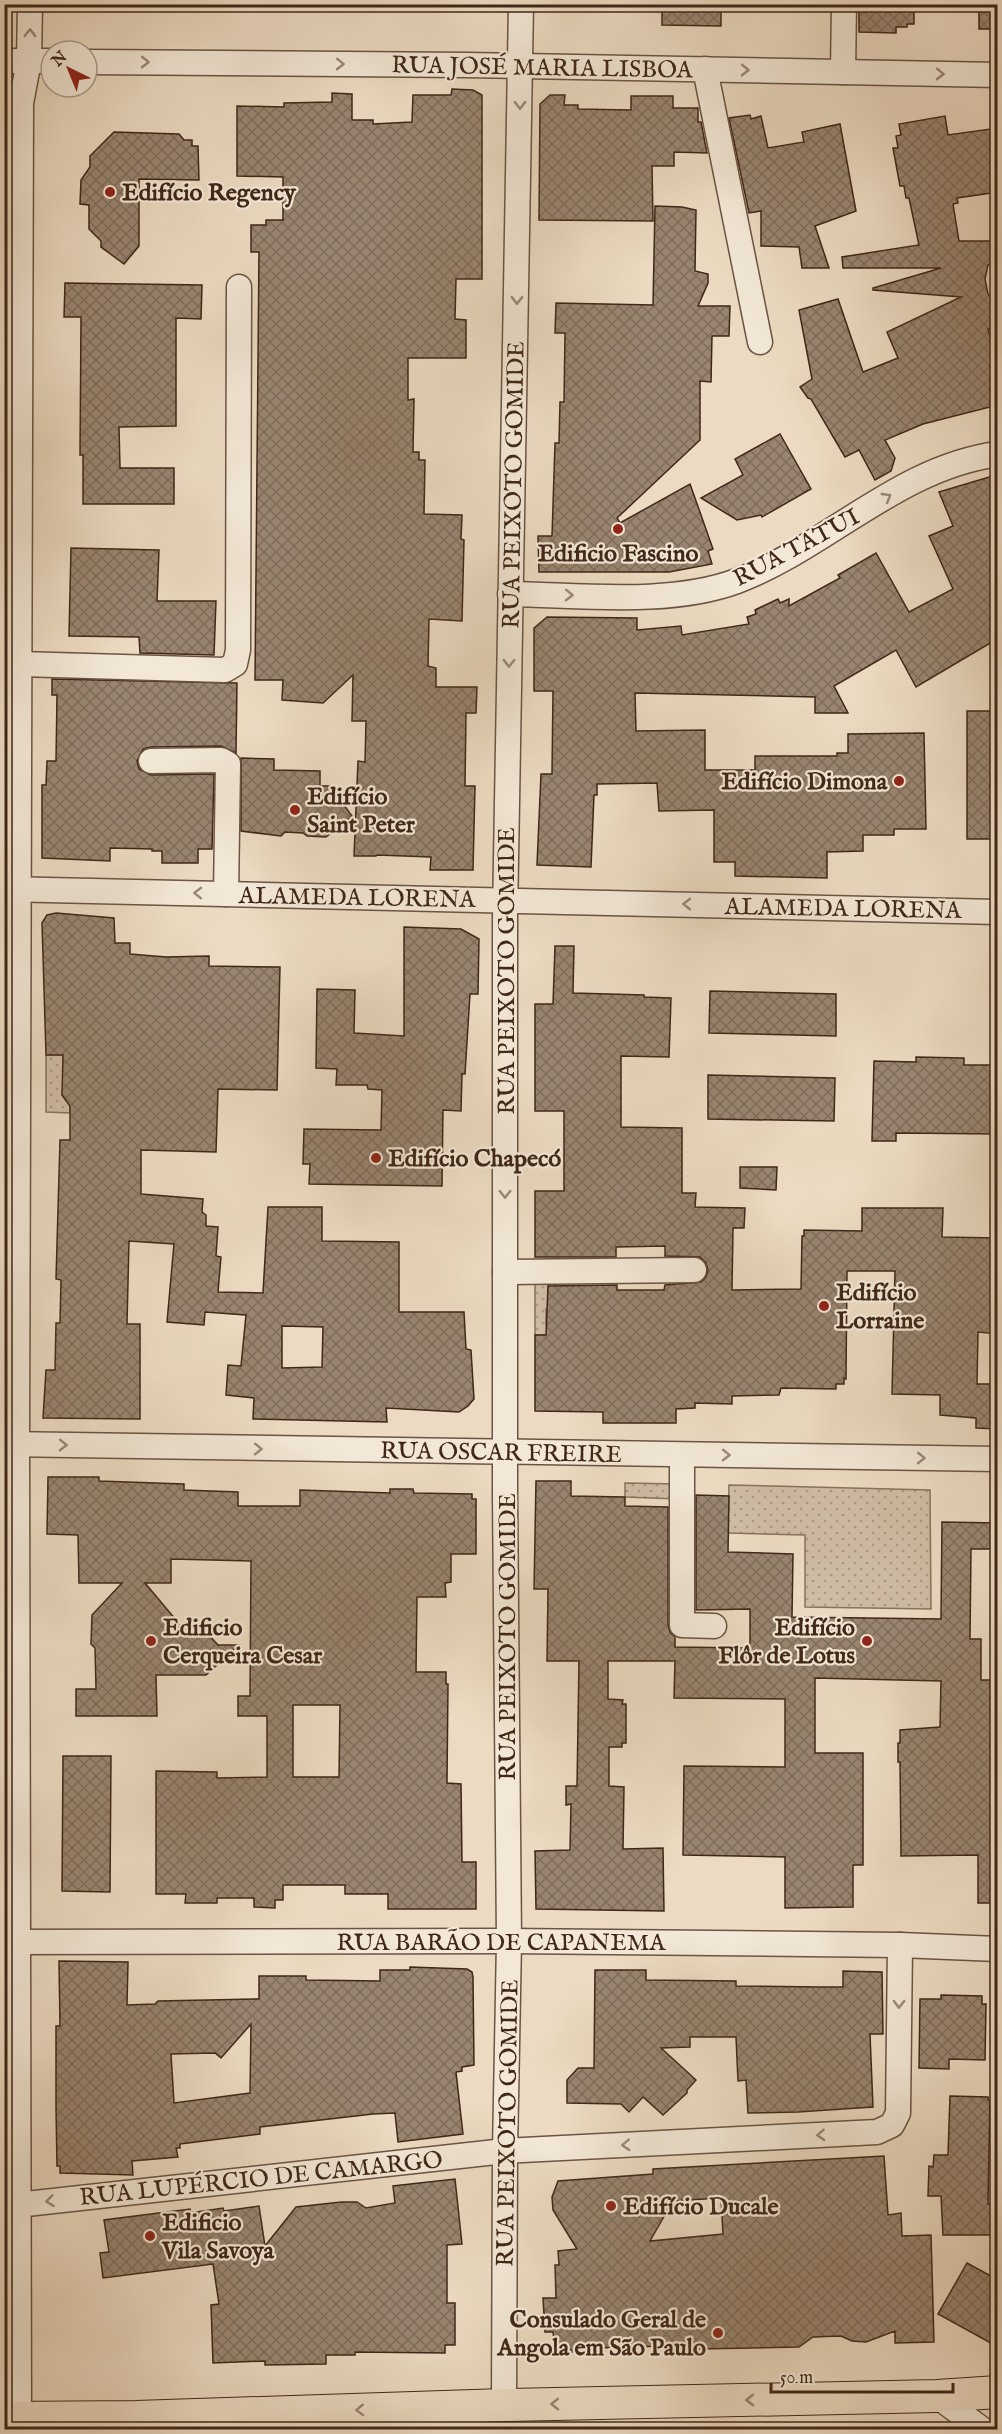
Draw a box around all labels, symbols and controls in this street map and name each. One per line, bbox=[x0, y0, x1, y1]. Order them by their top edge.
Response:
one-way arrow bbox=[23, 28, 36, 37]
north arrow bbox=[39, 39, 99, 99]
text: N bbox=[48, 47, 72, 72]
street label: RUA JOSÉ MARIA LISBOA bbox=[391, 50, 694, 87]
one-way arrow bbox=[141, 56, 150, 68]
one-way arrow bbox=[336, 58, 345, 70]
one-way arrow bbox=[741, 64, 750, 76]
one-way arrow bbox=[936, 68, 945, 80]
one-way arrow bbox=[514, 100, 526, 109]
place label: Edifício Regency bbox=[122, 178, 297, 209]
marker: Edifício Regency bbox=[103, 185, 117, 199]
one-way arrow bbox=[511, 295, 523, 304]
street label: RUA PEIXOTO GOMIDE bbox=[496, 341, 533, 629]
one-way arrow bbox=[881, 493, 892, 505]
street label: RUA TATUI bbox=[728, 502, 865, 595]
marker: Edificio Fascino bbox=[611, 522, 625, 536]
place label: Edificio Fascino bbox=[538, 539, 698, 570]
one-way arrow bbox=[564, 588, 573, 601]
one-way arrow bbox=[503, 658, 515, 667]
place label: Edifício Dimona bbox=[721, 767, 888, 798]
marker: Edifício Dimona bbox=[892, 774, 906, 788]
place label: Edifício Saint Peter bbox=[307, 782, 415, 841]
marker: Edifício Saint Peter bbox=[288, 803, 302, 817]
street label: RUA PEIXOTO GOMIDE bbox=[492, 827, 523, 1115]
street label: ALAMEDA LORENA bbox=[237, 881, 476, 916]
one-way arrow bbox=[194, 887, 203, 899]
street label: ALAMEDA LORENA bbox=[723, 892, 962, 927]
one-way arrow bbox=[683, 898, 692, 911]
place label: Edifício Chapecó bbox=[388, 1144, 561, 1175]
marker: Edifício Chapecó bbox=[369, 1151, 383, 1165]
one-way arrow bbox=[499, 1189, 511, 1198]
place label: Edifício Lorraine bbox=[836, 1278, 924, 1337]
marker: Edifício Lorraine bbox=[817, 1299, 831, 1313]
street label: RUA OSCAR FREIRE bbox=[380, 1436, 622, 1471]
one-way arrow bbox=[58, 1439, 67, 1451]
one-way arrow bbox=[253, 1442, 262, 1455]
one-way arrow bbox=[721, 1449, 730, 1461]
one-way arrow bbox=[916, 1451, 925, 1464]
street label: RUA PEIXOTO GOMIDE bbox=[493, 1493, 524, 1781]
place label: Edificio Cerqueira Cesar bbox=[163, 1613, 322, 1672]
place label: Edifício Flôr de Lotus bbox=[718, 1613, 856, 1672]
marker: Edificio Cerqueira Cesar bbox=[144, 1634, 158, 1648]
marker: Edifício Flôr de Lotus bbox=[860, 1634, 874, 1648]
street label: RUA BARÃO DE CAPANEMA bbox=[336, 1928, 666, 1959]
street label: RUA PEIXOTO GOMIDE bbox=[490, 1979, 527, 2267]
one-way arrow bbox=[893, 1999, 905, 2008]
one-way arrow bbox=[817, 2128, 826, 2141]
one-way arrow bbox=[622, 2138, 631, 2151]
street label: RUA LUPÉRCIO DE CAMARGO bbox=[78, 2145, 444, 2214]
place label: Edifício Ducale bbox=[623, 2192, 779, 2223]
one-way arrow bbox=[45, 2194, 55, 2207]
marker: Edifício Ducale bbox=[604, 2199, 618, 2213]
place label: Edificio Vila Savoya bbox=[161, 2208, 274, 2267]
marker: Edificio Vila Savoya bbox=[143, 2229, 157, 2243]
place label: Consulado Geral de Angola em São Paulo bbox=[496, 2305, 706, 2364]
marker: Consulado Geral de Angola em São Paulo bbox=[711, 2326, 725, 2340]
scale bar bbox=[771, 2356, 952, 2394]
text: 50 m bbox=[780, 2367, 813, 2390]
one-way arrow bbox=[746, 2394, 755, 2406]
one-way arrow bbox=[551, 2398, 560, 2410]
one-way arrow bbox=[356, 2403, 365, 2416]

